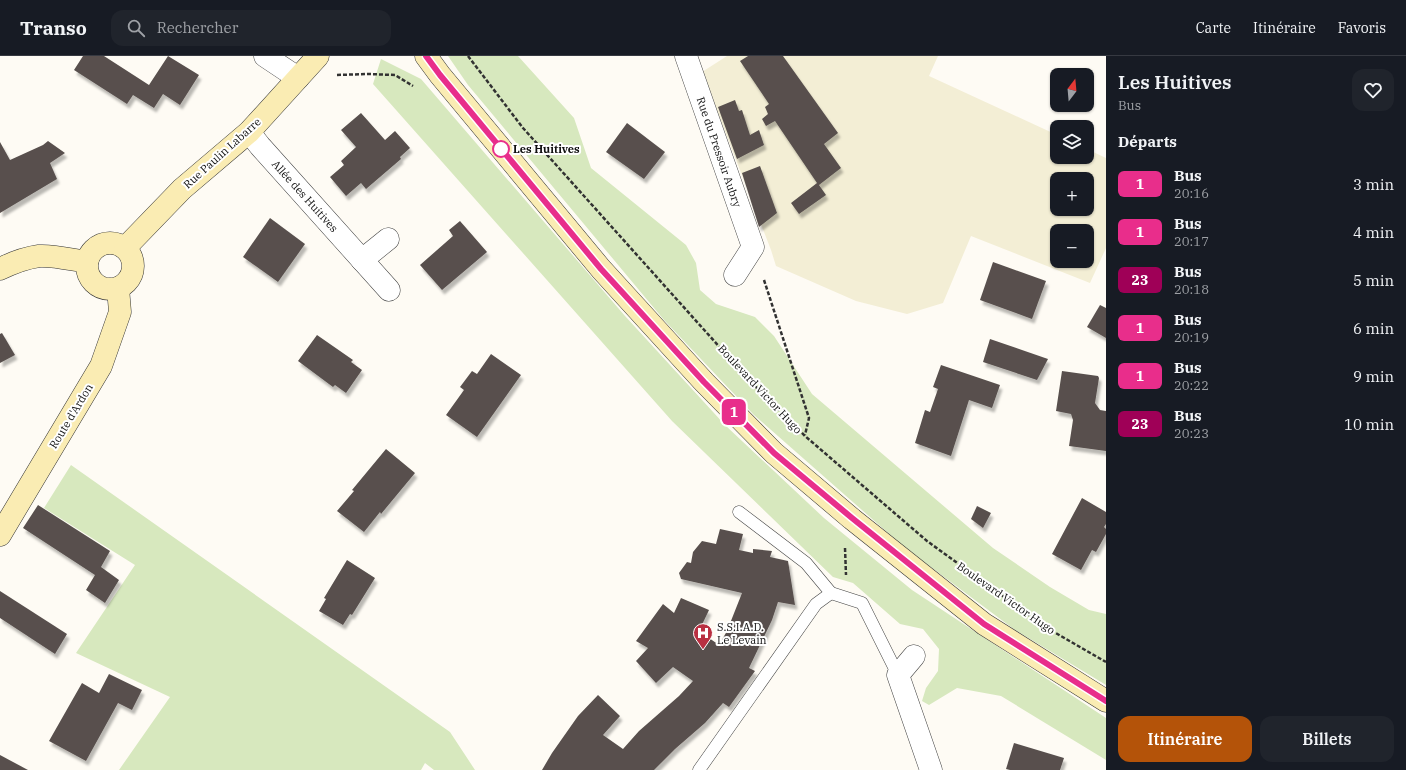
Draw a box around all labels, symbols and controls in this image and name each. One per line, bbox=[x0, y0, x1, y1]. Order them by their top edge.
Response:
search box bbox=[111, 10, 391, 46]
text: Transo bbox=[20, 16, 87, 40]
icon: search bbox=[125, 17, 147, 39]
text: Rechercher bbox=[157, 18, 238, 37]
text: Carte bbox=[1196, 19, 1231, 37]
text: Itinéraire bbox=[1253, 19, 1316, 37]
text: Favoris bbox=[1338, 19, 1386, 37]
north arrow bbox=[1050, 68, 1094, 112]
map controls bbox=[1050, 68, 1094, 268]
button: heart bbox=[1352, 69, 1394, 111]
text: Les Huitives bbox=[1118, 70, 1232, 94]
street label: Rue du Pressoir Aubry bbox=[694, 95, 744, 209]
text: Bus bbox=[1118, 97, 1141, 114]
street label: Rue Paulin Labarre bbox=[180, 115, 264, 191]
button: layers bbox=[1050, 120, 1094, 164]
text: Départs bbox=[1118, 132, 1177, 151]
marker: Les Huitives bbox=[492, 140, 510, 158]
place label: Les Huitives bbox=[513, 142, 580, 156]
street label: Allée des Huitives bbox=[269, 157, 341, 235]
text: Bus bbox=[1174, 166, 1202, 185]
button: + bbox=[1050, 172, 1094, 216]
text: 1 bbox=[1136, 175, 1144, 193]
text: 3 min bbox=[1353, 175, 1394, 194]
text: 20:16 bbox=[1174, 185, 1209, 202]
text: Bus bbox=[1174, 214, 1202, 233]
text: 1 bbox=[1136, 223, 1144, 241]
text: 4 min bbox=[1353, 223, 1394, 242]
button: − bbox=[1050, 224, 1094, 268]
text: 20:17 bbox=[1174, 233, 1209, 250]
text: Bus bbox=[1174, 262, 1202, 281]
text: 23 bbox=[1132, 271, 1148, 289]
text: 5 min bbox=[1353, 271, 1394, 290]
text: 20:18 bbox=[1174, 281, 1209, 298]
text: Bus bbox=[1174, 310, 1202, 329]
text: 1 bbox=[1136, 319, 1144, 337]
text: 6 min bbox=[1353, 319, 1394, 338]
text: 20:19 bbox=[1174, 329, 1209, 346]
street label: Boulevard Victor Hugo bbox=[715, 342, 805, 436]
text: Bus bbox=[1174, 358, 1202, 377]
text: 1 bbox=[1136, 367, 1144, 385]
text: 9 min bbox=[1353, 367, 1394, 386]
text: 20:22 bbox=[1174, 377, 1209, 394]
street label: Route d'Ardon bbox=[46, 381, 96, 451]
line badge: 1 bbox=[721, 399, 747, 425]
text: 1 bbox=[730, 403, 738, 421]
text: Bus bbox=[1174, 406, 1202, 425]
text: 23 bbox=[1132, 415, 1148, 433]
text: 10 min bbox=[1344, 415, 1394, 434]
text: 20:23 bbox=[1174, 425, 1209, 442]
street label: Boulevard Victor Hugo bbox=[954, 559, 1058, 637]
place label: S.S.I.A.D. Le Levain bbox=[717, 620, 767, 647]
hospital icon: S.S.I.A.D. Le Levain bbox=[692, 622, 714, 650]
button: Itinéraire bbox=[1118, 716, 1252, 762]
button: Billets bbox=[1260, 716, 1394, 762]

